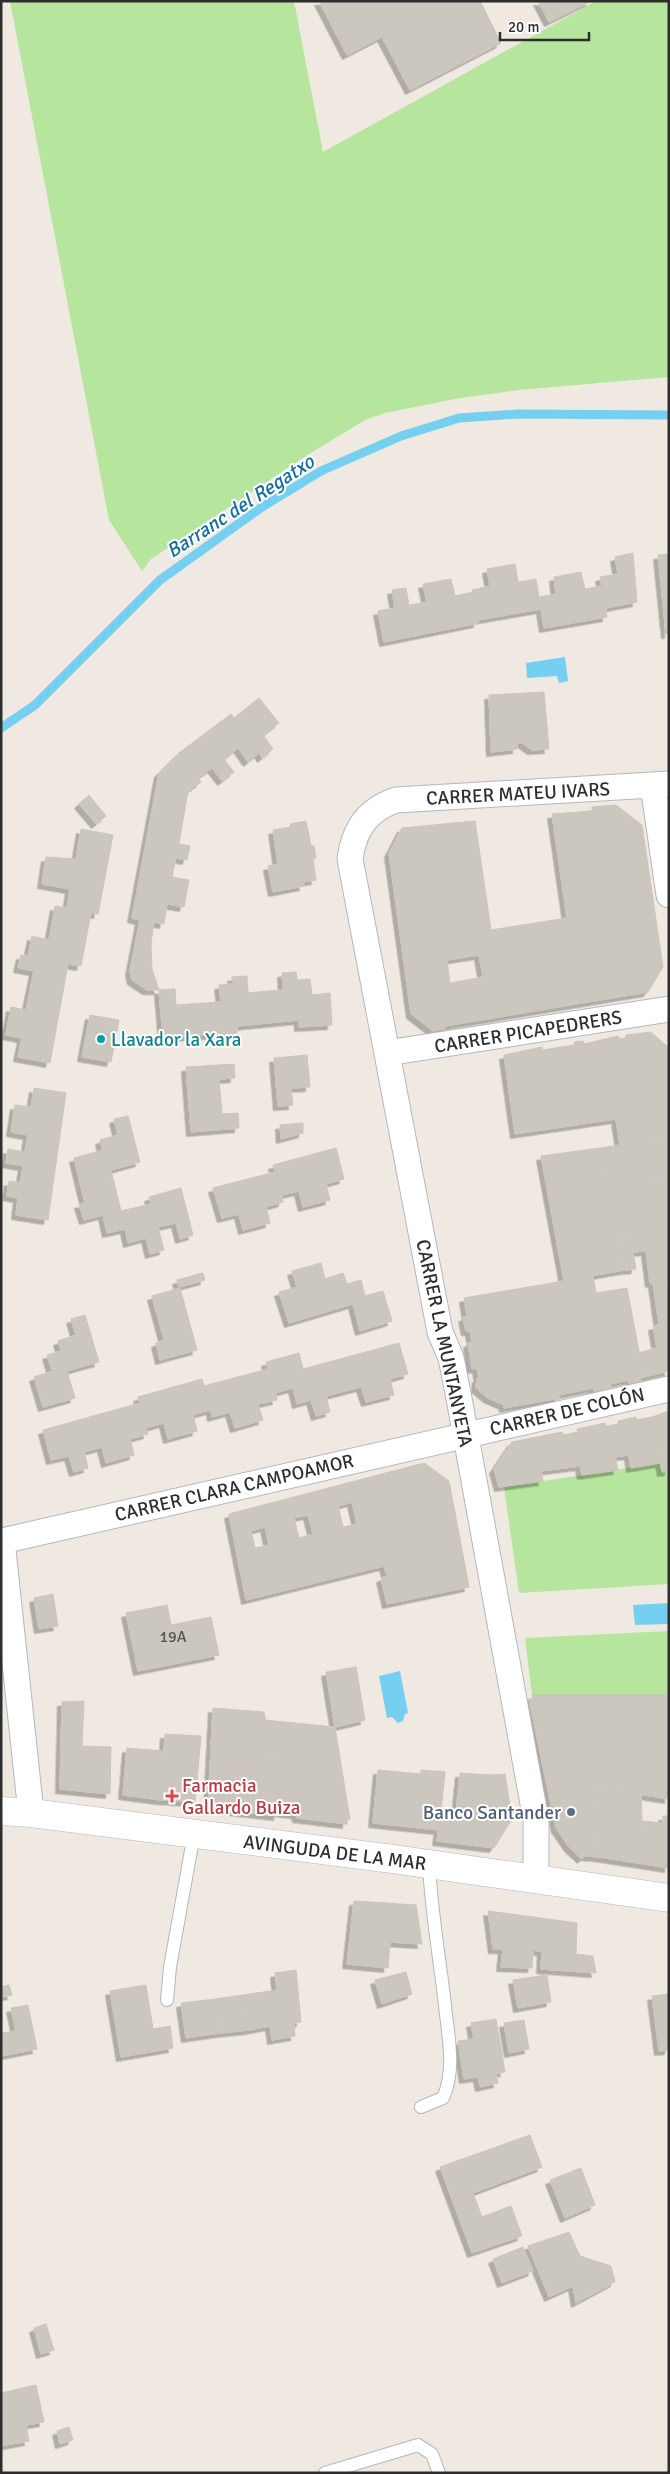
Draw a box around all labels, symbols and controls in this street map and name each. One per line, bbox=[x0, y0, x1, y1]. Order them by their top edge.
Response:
scale bar bbox=[500, 10, 589, 42]
text: 20 m bbox=[508, 18, 539, 36]
water label: Barranc del Regatxo bbox=[162, 448, 320, 564]
street label: CARRER MATEU IVARS bbox=[425, 777, 611, 811]
street label: CARRER PICAPEDRERS bbox=[433, 1005, 624, 1059]
place label: Llavador la Xara bbox=[111, 1028, 241, 1052]
marker: Llavador la Xara bbox=[95, 1033, 107, 1045]
street label: CARRER LA MUNTANYETA bbox=[410, 1237, 478, 1449]
street label: CARRER DE COLÓN bbox=[487, 1382, 647, 1441]
street label: CARRER CLARA CAMPOAMOR bbox=[112, 1449, 356, 1527]
house number: 19A bbox=[159, 1627, 187, 1647]
place label: Farmacia Gallardo Buiza bbox=[182, 1774, 301, 1820]
marker: Farmacia Gallardo Buiza bbox=[166, 1790, 178, 1802]
place label: Banco Santander bbox=[423, 1801, 561, 1825]
marker: Banco Santander bbox=[565, 1806, 577, 1818]
street label: AVINGUDA DE LA MAR bbox=[242, 1830, 428, 1876]

